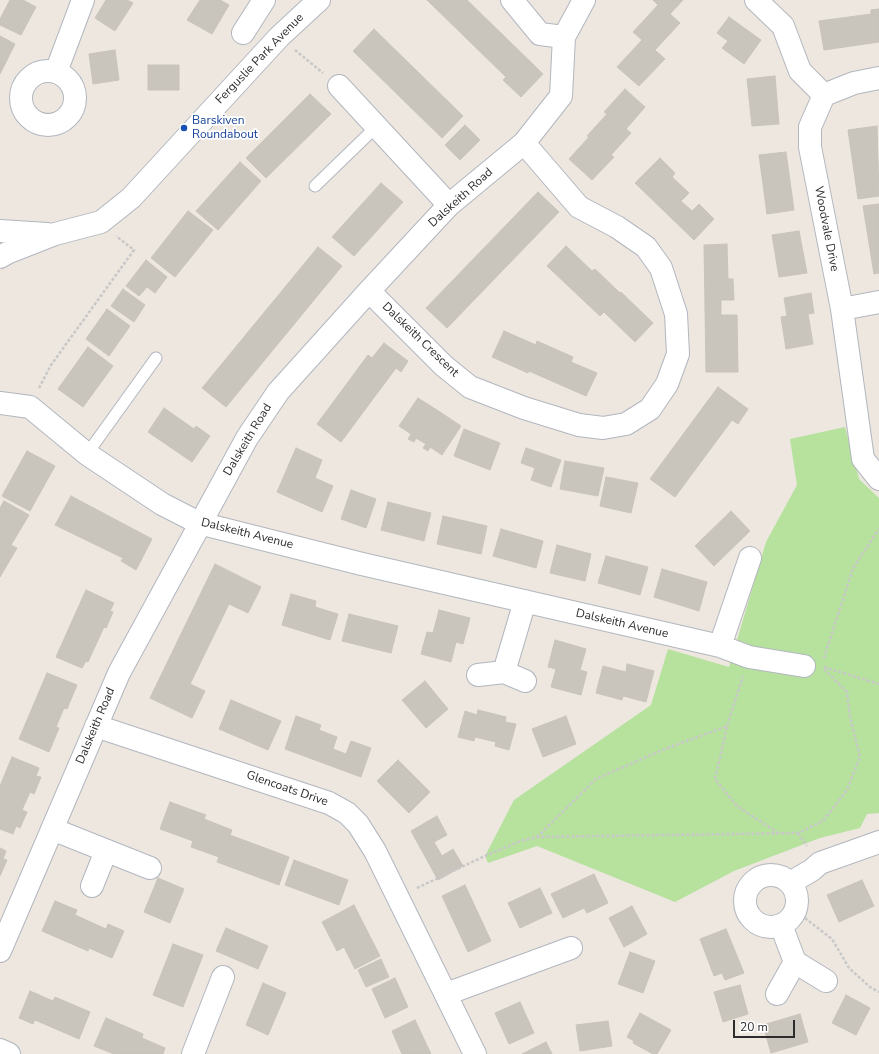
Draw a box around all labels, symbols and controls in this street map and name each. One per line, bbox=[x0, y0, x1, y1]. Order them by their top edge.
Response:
street label: Ferguslie Park Avenue bbox=[213, 11, 307, 107]
place label: Barskiven Roundabout bbox=[192, 114, 258, 142]
marker: Barskiven Roundabout bbox=[179, 123, 189, 133]
street label: Dalskeith Road bbox=[426, 165, 496, 231]
street label: Woodvale Drive bbox=[811, 185, 841, 273]
street label: Dalskeith Crescent bbox=[379, 300, 461, 380]
street label: Dalskeith Road bbox=[221, 401, 275, 479]
street label: Dalskeith Avenue bbox=[199, 516, 295, 552]
street label: Dalskeith Avenue bbox=[574, 606, 670, 642]
street label: Dalskeith Road bbox=[73, 686, 119, 766]
street label: Glencoats Drive bbox=[244, 768, 330, 810]
scale bar bbox=[735, 1012, 797, 1038]
text: 20 m bbox=[740, 1019, 768, 1035]

